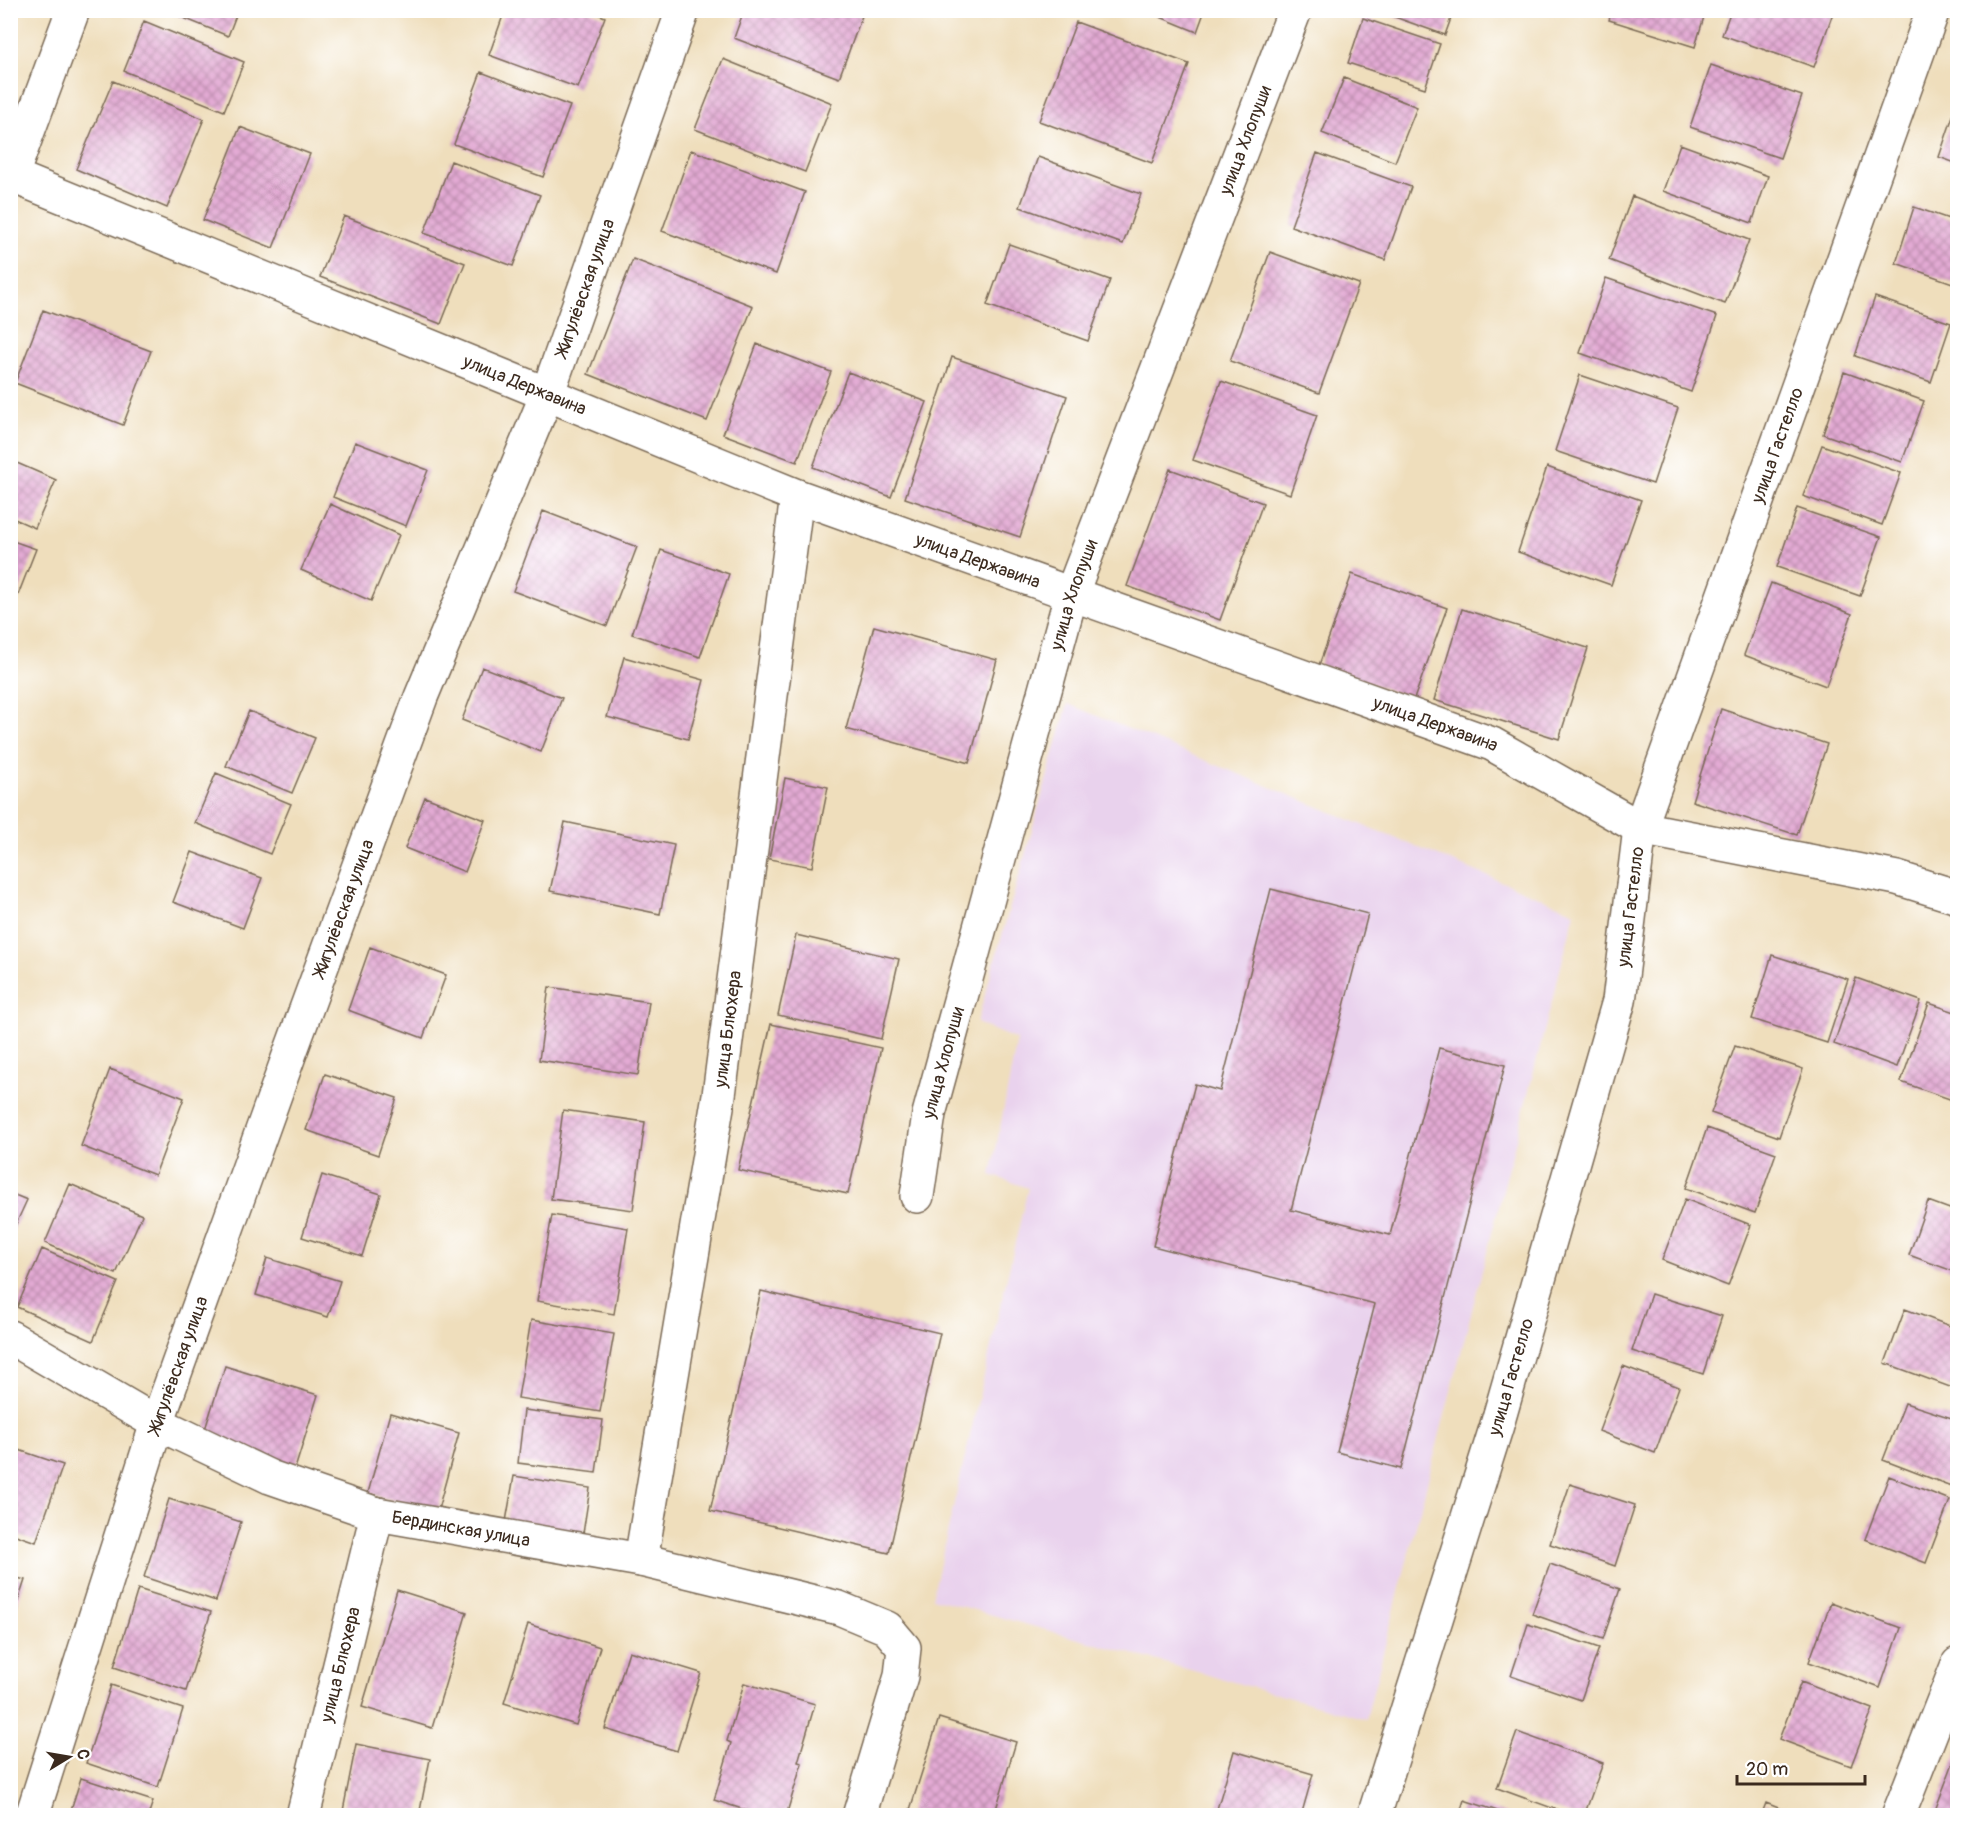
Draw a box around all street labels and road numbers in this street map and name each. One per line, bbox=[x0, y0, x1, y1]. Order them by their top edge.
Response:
street label: улица Хлопуши bbox=[1213, 82, 1276, 199]
street label: Жигулёвская улица bbox=[549, 216, 620, 363]
street label: улица Державина bbox=[459, 349, 590, 420]
street label: улица Гастелло bbox=[1746, 384, 1808, 507]
street label: улица Державина bbox=[911, 527, 1043, 593]
street label: улица Хлопуши bbox=[1045, 536, 1103, 654]
street label: улица Державина bbox=[1369, 691, 1503, 757]
street label: Жигулёвская улица bbox=[307, 836, 379, 983]
street label: улица Гастелло bbox=[1612, 845, 1649, 969]
street label: улица Блюхера bbox=[708, 969, 747, 1090]
street label: улица Хлопуши bbox=[917, 1004, 969, 1121]
street label: Жигулёвская улица bbox=[142, 1293, 213, 1440]
street label: улица Гастелло bbox=[1483, 1315, 1539, 1439]
street label: Бердинская улица bbox=[390, 1505, 532, 1552]
street label: улица Блюхера bbox=[315, 1605, 365, 1725]

